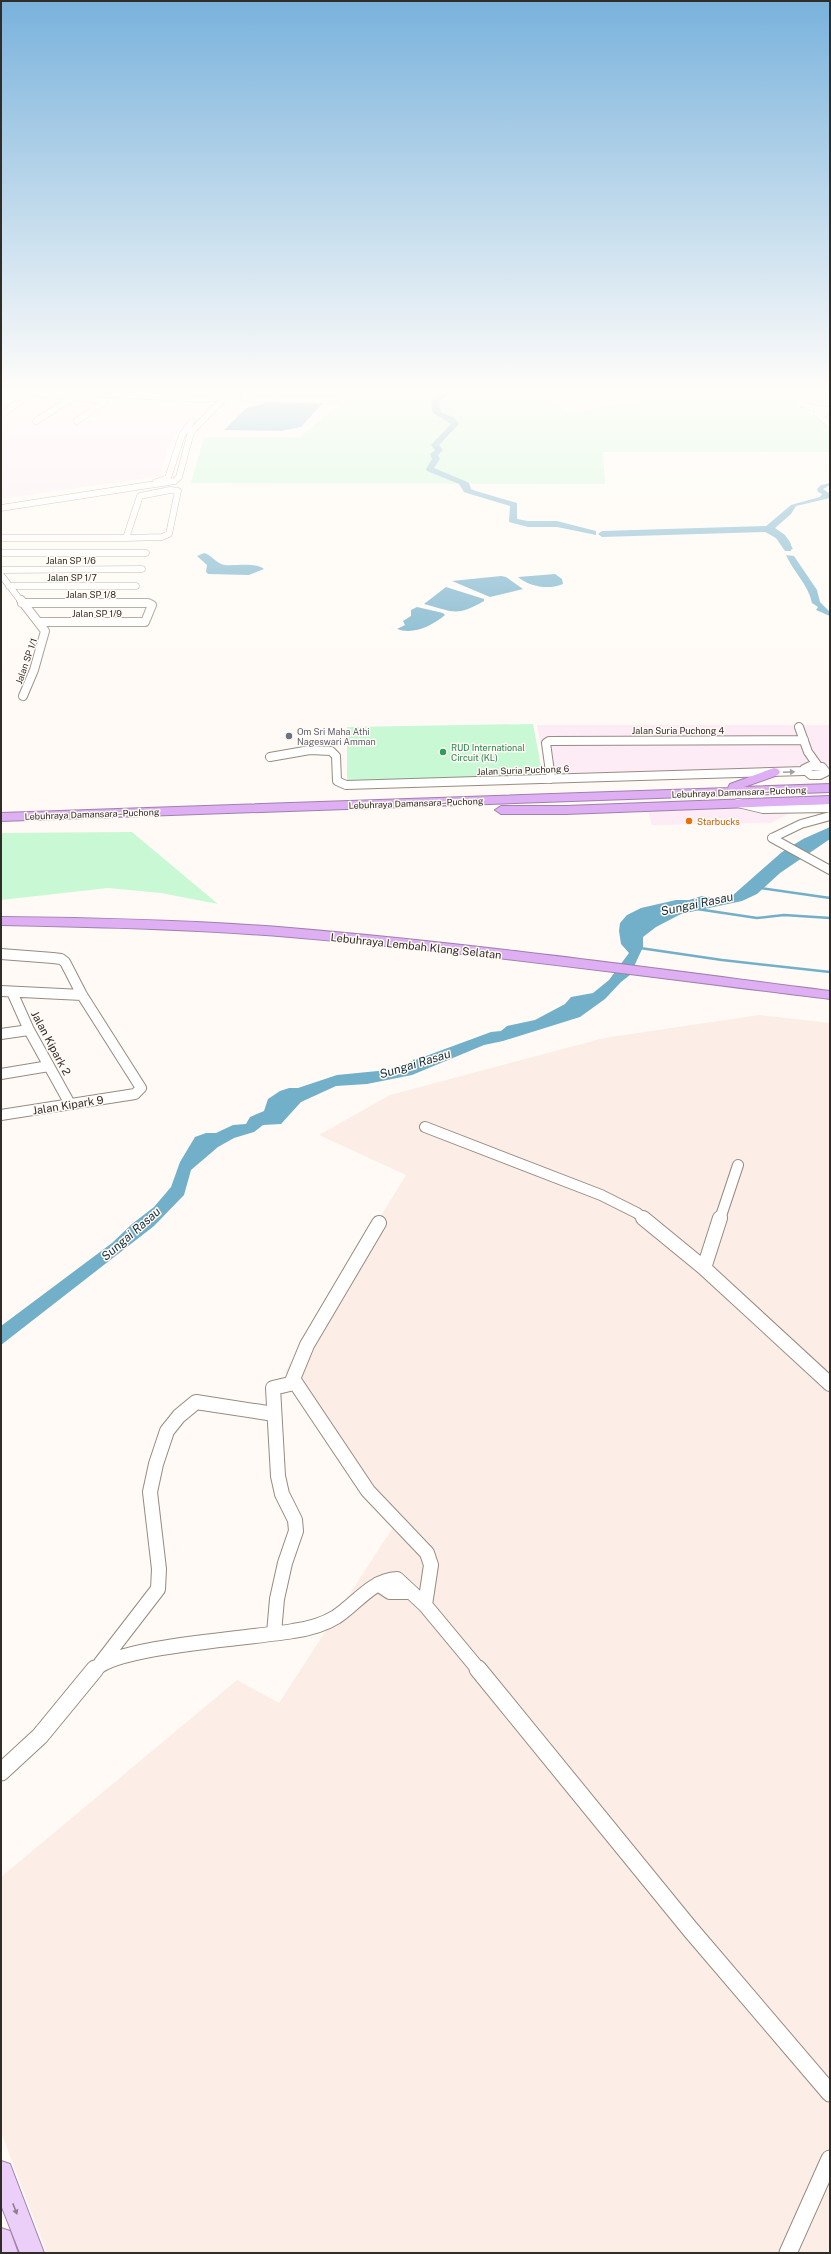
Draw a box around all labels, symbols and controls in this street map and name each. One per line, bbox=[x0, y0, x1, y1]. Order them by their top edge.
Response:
street label: Jalan SP 1/6 bbox=[46, 555, 96, 566]
street label: Jalan SP 1/7 bbox=[47, 572, 97, 583]
street label: Jalan SP 1/8 bbox=[66, 589, 116, 600]
street label: Jalan SP 1/9 bbox=[72, 608, 122, 619]
street label: Jalan SP 1/1 bbox=[13, 637, 39, 685]
street label: Jalan Suria Puchong 4 bbox=[632, 725, 725, 736]
place label: Om Sri Maha Athi Nageswari Amman bbox=[297, 726, 376, 747]
marker: Om Sri Maha Athi Nageswari Amman bbox=[284, 731, 294, 741]
place label: RUD International Circuit (KL) bbox=[451, 742, 525, 763]
marker: RUD International Circuit (KL) bbox=[438, 747, 448, 757]
street label: Jalan Suria Puchong 6 bbox=[477, 763, 570, 777]
one-way arrow bbox=[783, 768, 795, 775]
street label: Lebuhraya Damansara–Puchong bbox=[671, 784, 807, 800]
street label: Lebuhraya Damansara–Puchong bbox=[348, 795, 484, 811]
street label: Lebuhraya Damansara–Puchong bbox=[24, 806, 160, 822]
marker: Starbucks bbox=[684, 816, 694, 826]
place label: Starbucks bbox=[697, 816, 740, 827]
water label: Sungai Rasau bbox=[660, 889, 735, 918]
street label: Lebuhraya Lembah Klang Selatan bbox=[330, 931, 502, 961]
street label: Jalan Kipark 2 bbox=[29, 1009, 73, 1078]
water label: Sungai Rasau bbox=[378, 1046, 452, 1081]
street label: Jalan Kipark 9 bbox=[32, 1093, 104, 1117]
water label: Sungai Rasau bbox=[99, 1204, 164, 1263]
one-way arrow bbox=[13, 2204, 19, 2216]

